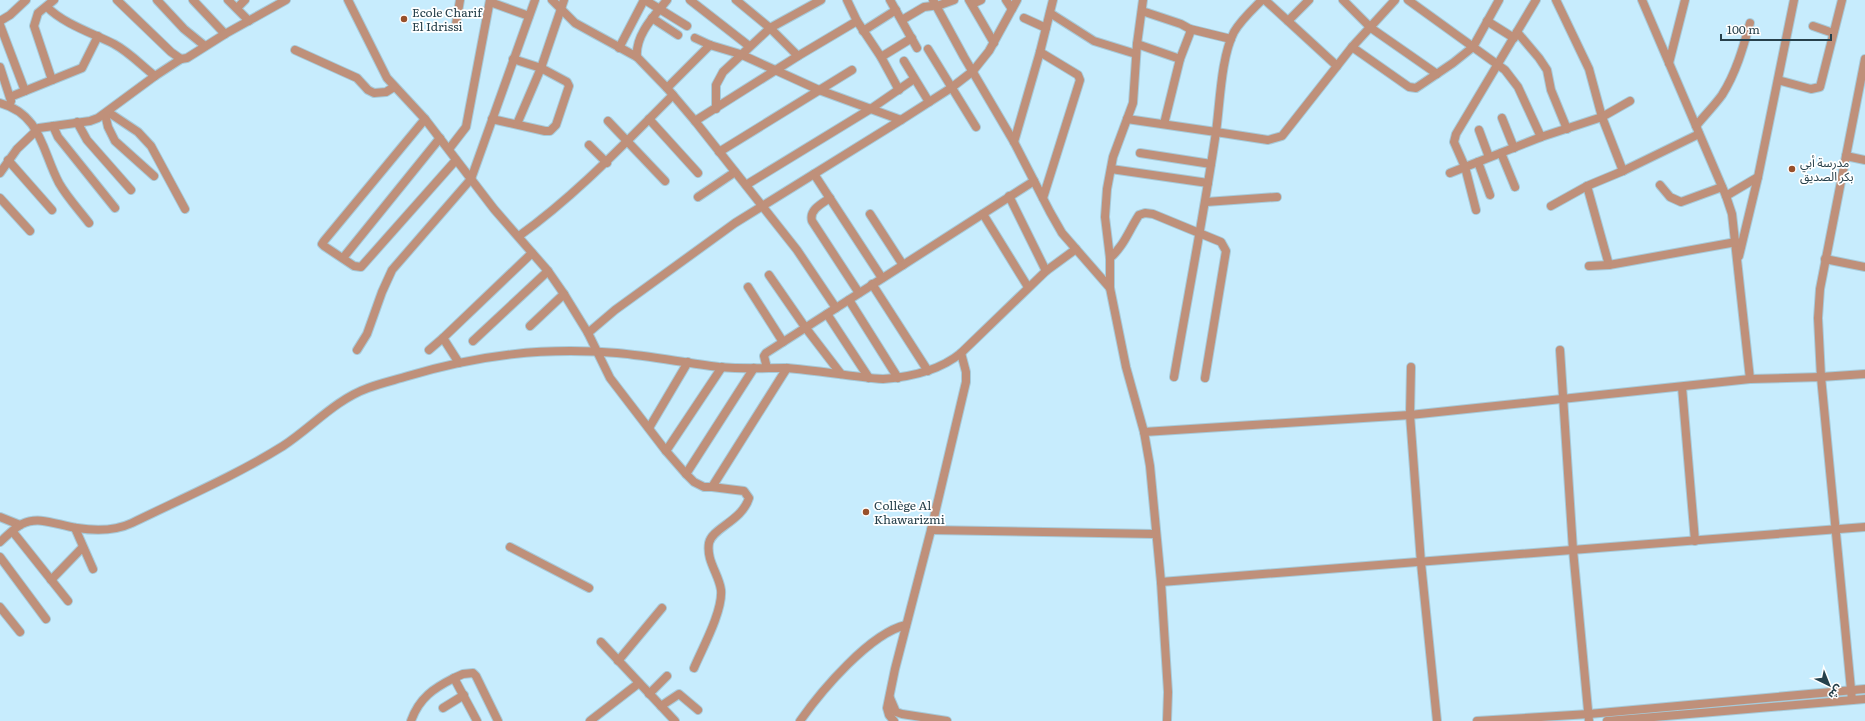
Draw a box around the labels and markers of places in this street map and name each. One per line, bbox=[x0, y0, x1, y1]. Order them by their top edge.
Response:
place label: Ecole Charif El Idrissi bbox=[412, 3, 483, 35]
marker: Ecole Charif El Idrissi bbox=[399, 14, 409, 24]
place label: مدرسة أبي بكر الصديق bbox=[1800, 153, 1854, 185]
marker: مدرسة أبي بكر الصديق bbox=[1787, 164, 1797, 174]
place label: Collège Al Khawarizmi bbox=[874, 496, 945, 528]
marker: Collège Al Khawarizmi bbox=[861, 507, 871, 517]

